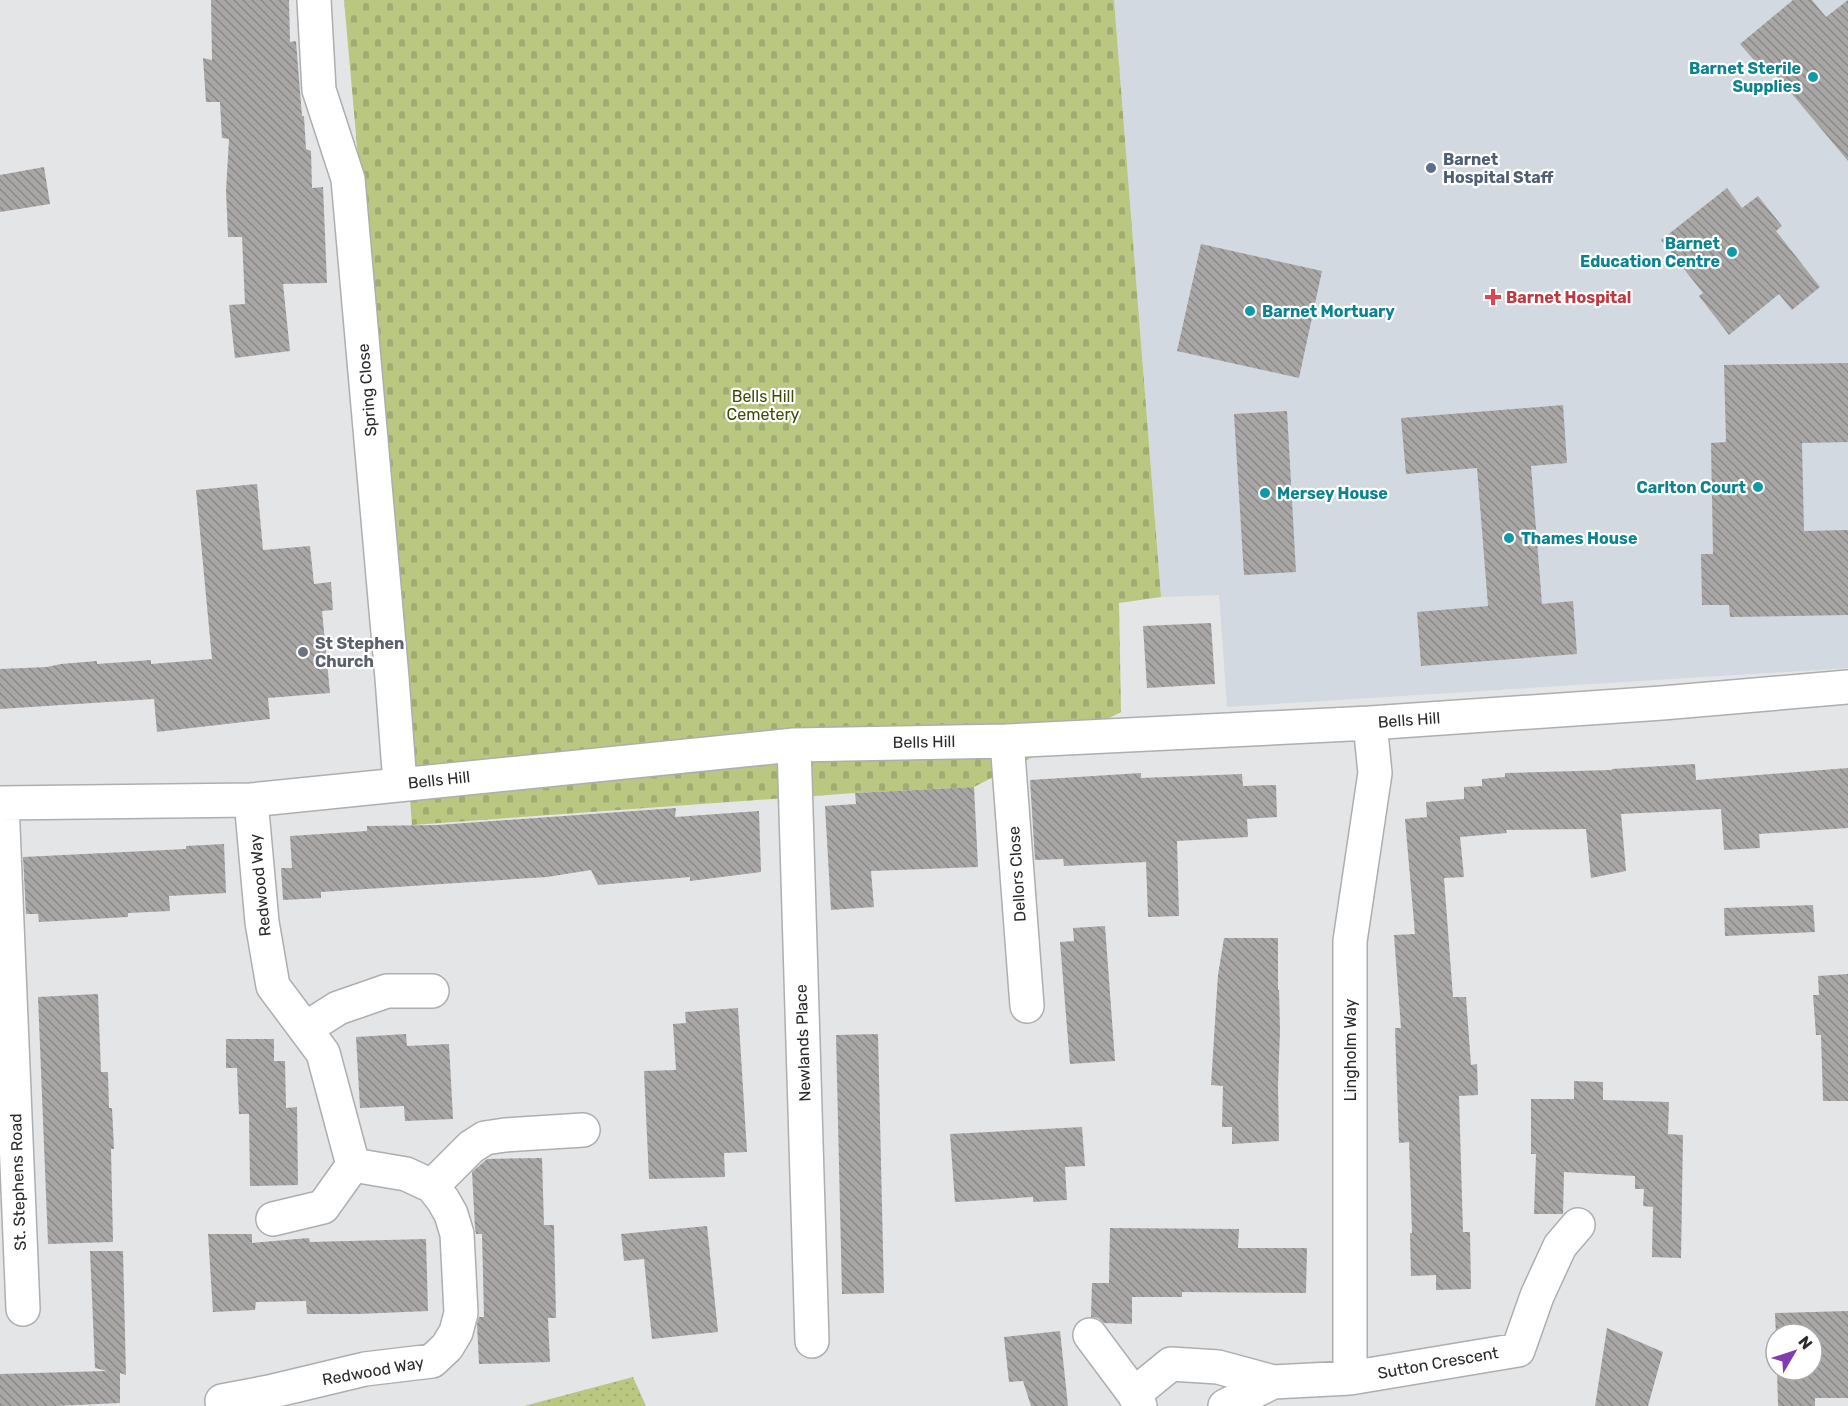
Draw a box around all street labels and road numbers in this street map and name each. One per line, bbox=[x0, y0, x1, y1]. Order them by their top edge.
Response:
street label: Spring Close bbox=[353, 343, 381, 437]
street label: Bells Hill bbox=[1377, 708, 1441, 732]
street label: Bells Hill bbox=[893, 732, 955, 752]
street label: Bells Hill bbox=[407, 767, 471, 793]
street label: Dellors Close bbox=[1004, 825, 1030, 923]
street label: Redwood Way bbox=[245, 833, 275, 937]
street label: Newlands Place bbox=[791, 984, 815, 1102]
street label: Lingholm Way bbox=[1341, 998, 1360, 1101]
street label: St. Stephens Road bbox=[6, 1113, 30, 1251]
street label: Sutton Crescent bbox=[1376, 1343, 1500, 1383]
street label: Redwood Way bbox=[321, 1353, 426, 1389]

